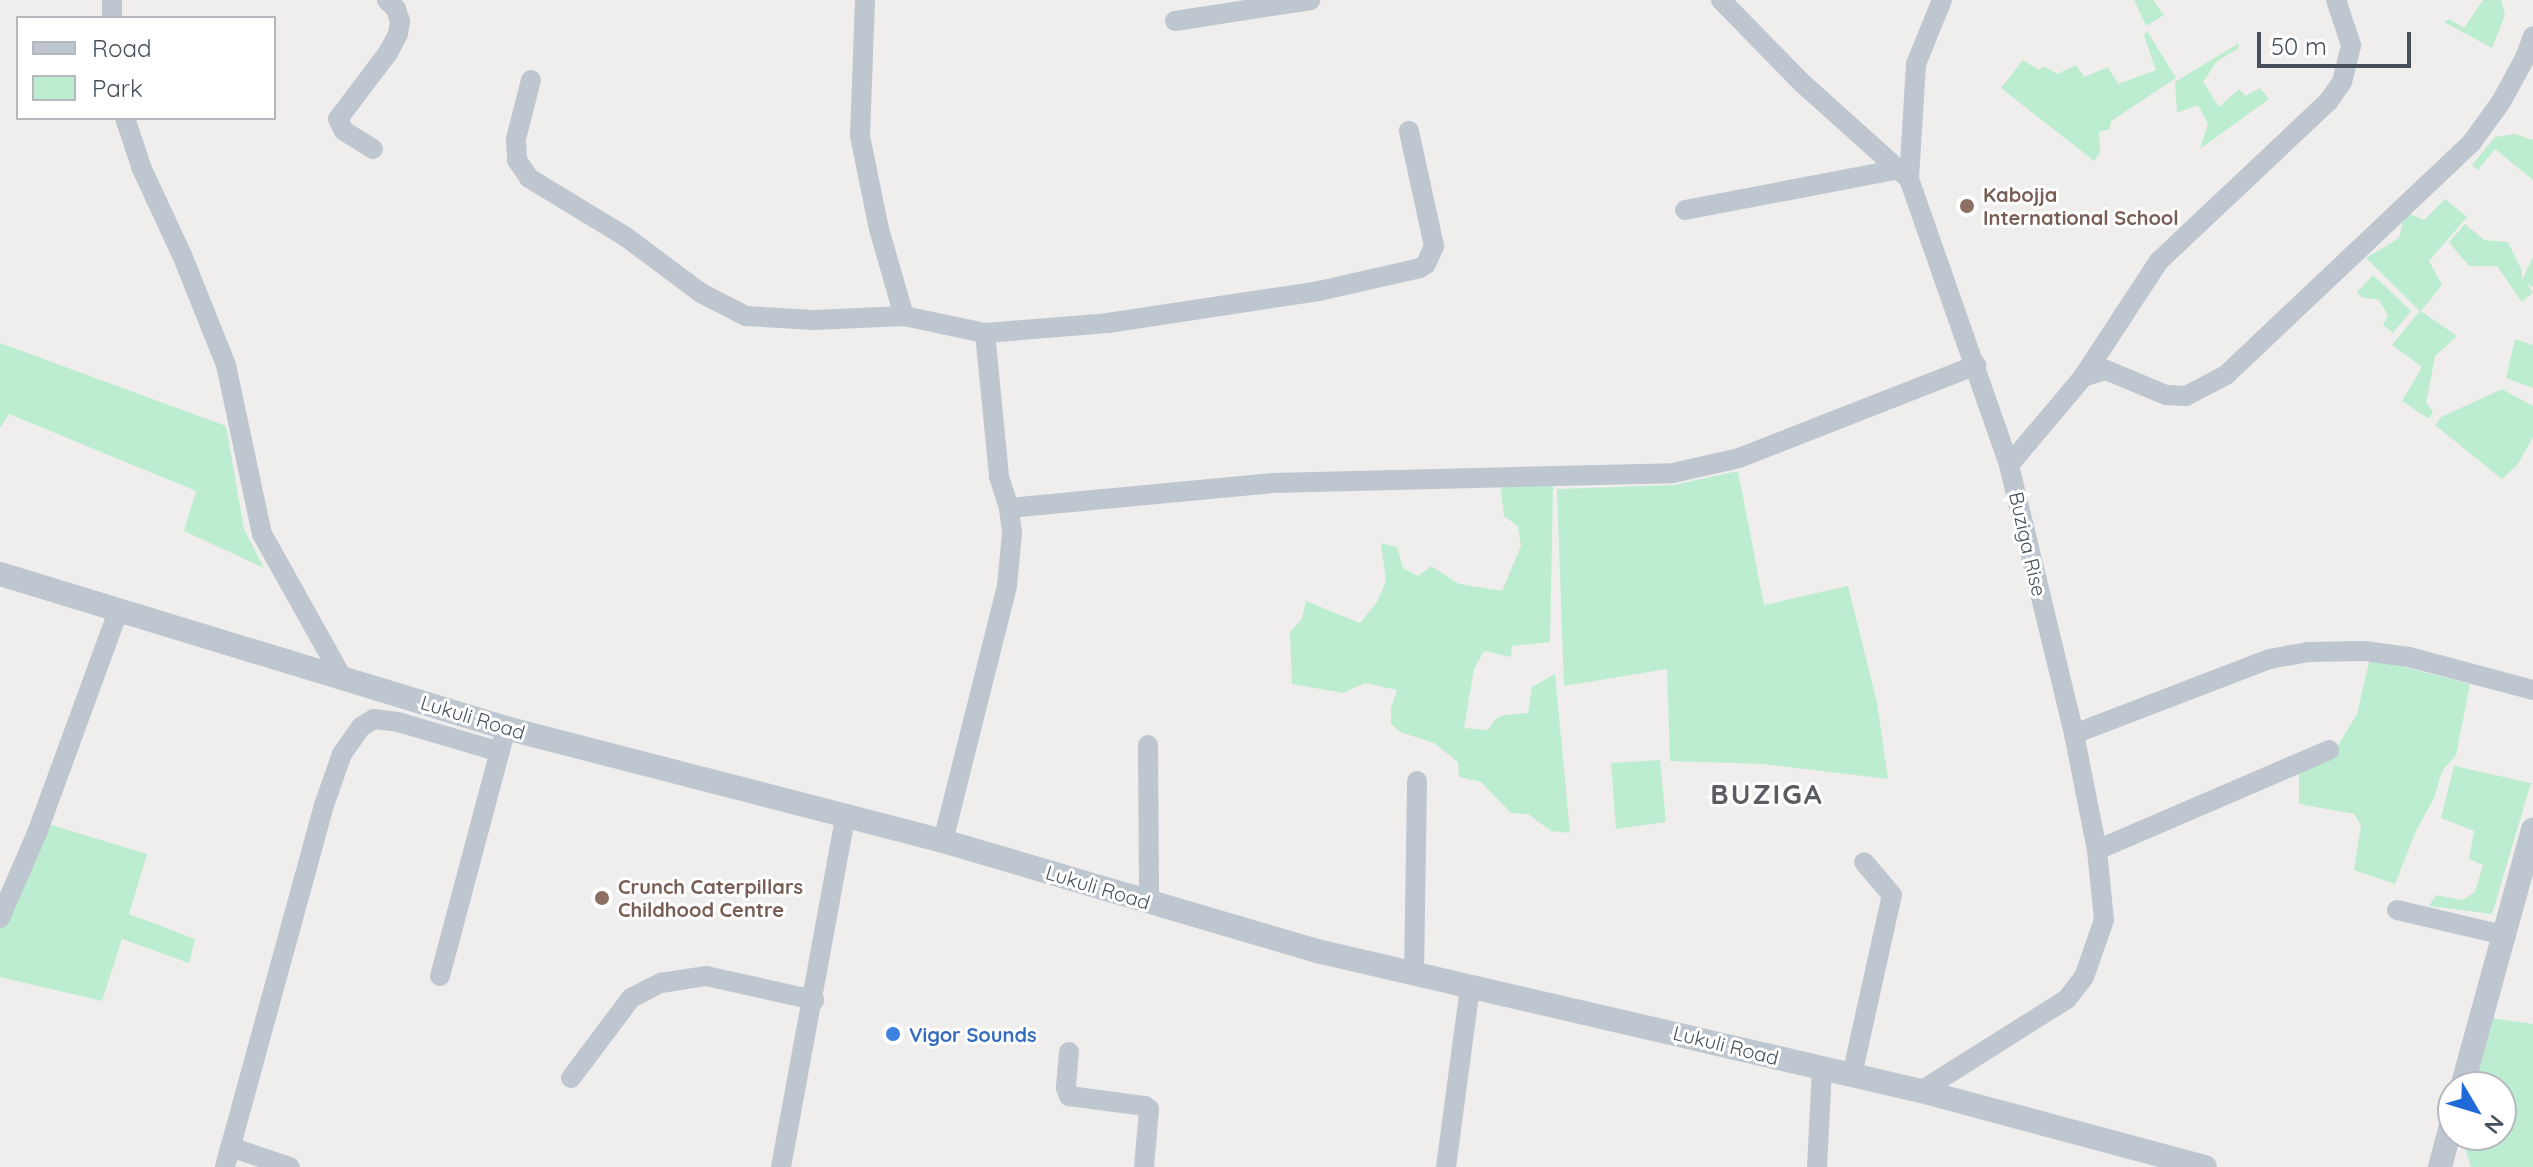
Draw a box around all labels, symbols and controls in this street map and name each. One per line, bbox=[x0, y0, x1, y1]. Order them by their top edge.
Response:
legend bbox=[16, 16, 276, 120]
scale bar bbox=[2261, 16, 2415, 66]
text: 50 m bbox=[2271, 31, 2327, 61]
text: Road bbox=[92, 33, 152, 63]
text: Park bbox=[92, 73, 143, 103]
place label: Kabojja International School bbox=[1983, 182, 2179, 229]
marker: Kabojja International School bbox=[1958, 197, 1976, 215]
street label: Buziga Rise bbox=[2004, 489, 2052, 599]
street label: Lukuli Road bbox=[418, 690, 528, 744]
district label: BUZIGA bbox=[1710, 777, 1824, 811]
street label: Lukuli Road bbox=[1043, 860, 1153, 914]
place label: Crunch Caterpillars Childhood Centre bbox=[618, 874, 803, 921]
marker: Crunch Caterpillars Childhood Centre bbox=[593, 889, 611, 907]
street label: Lukuli Road bbox=[1671, 1020, 1781, 1070]
place label: Vigor Sounds bbox=[909, 1022, 1037, 1046]
marker: Vigor Sounds bbox=[884, 1025, 902, 1043]
north arrow bbox=[2437, 1071, 2517, 1151]
text: N bbox=[2478, 1110, 2510, 1140]

